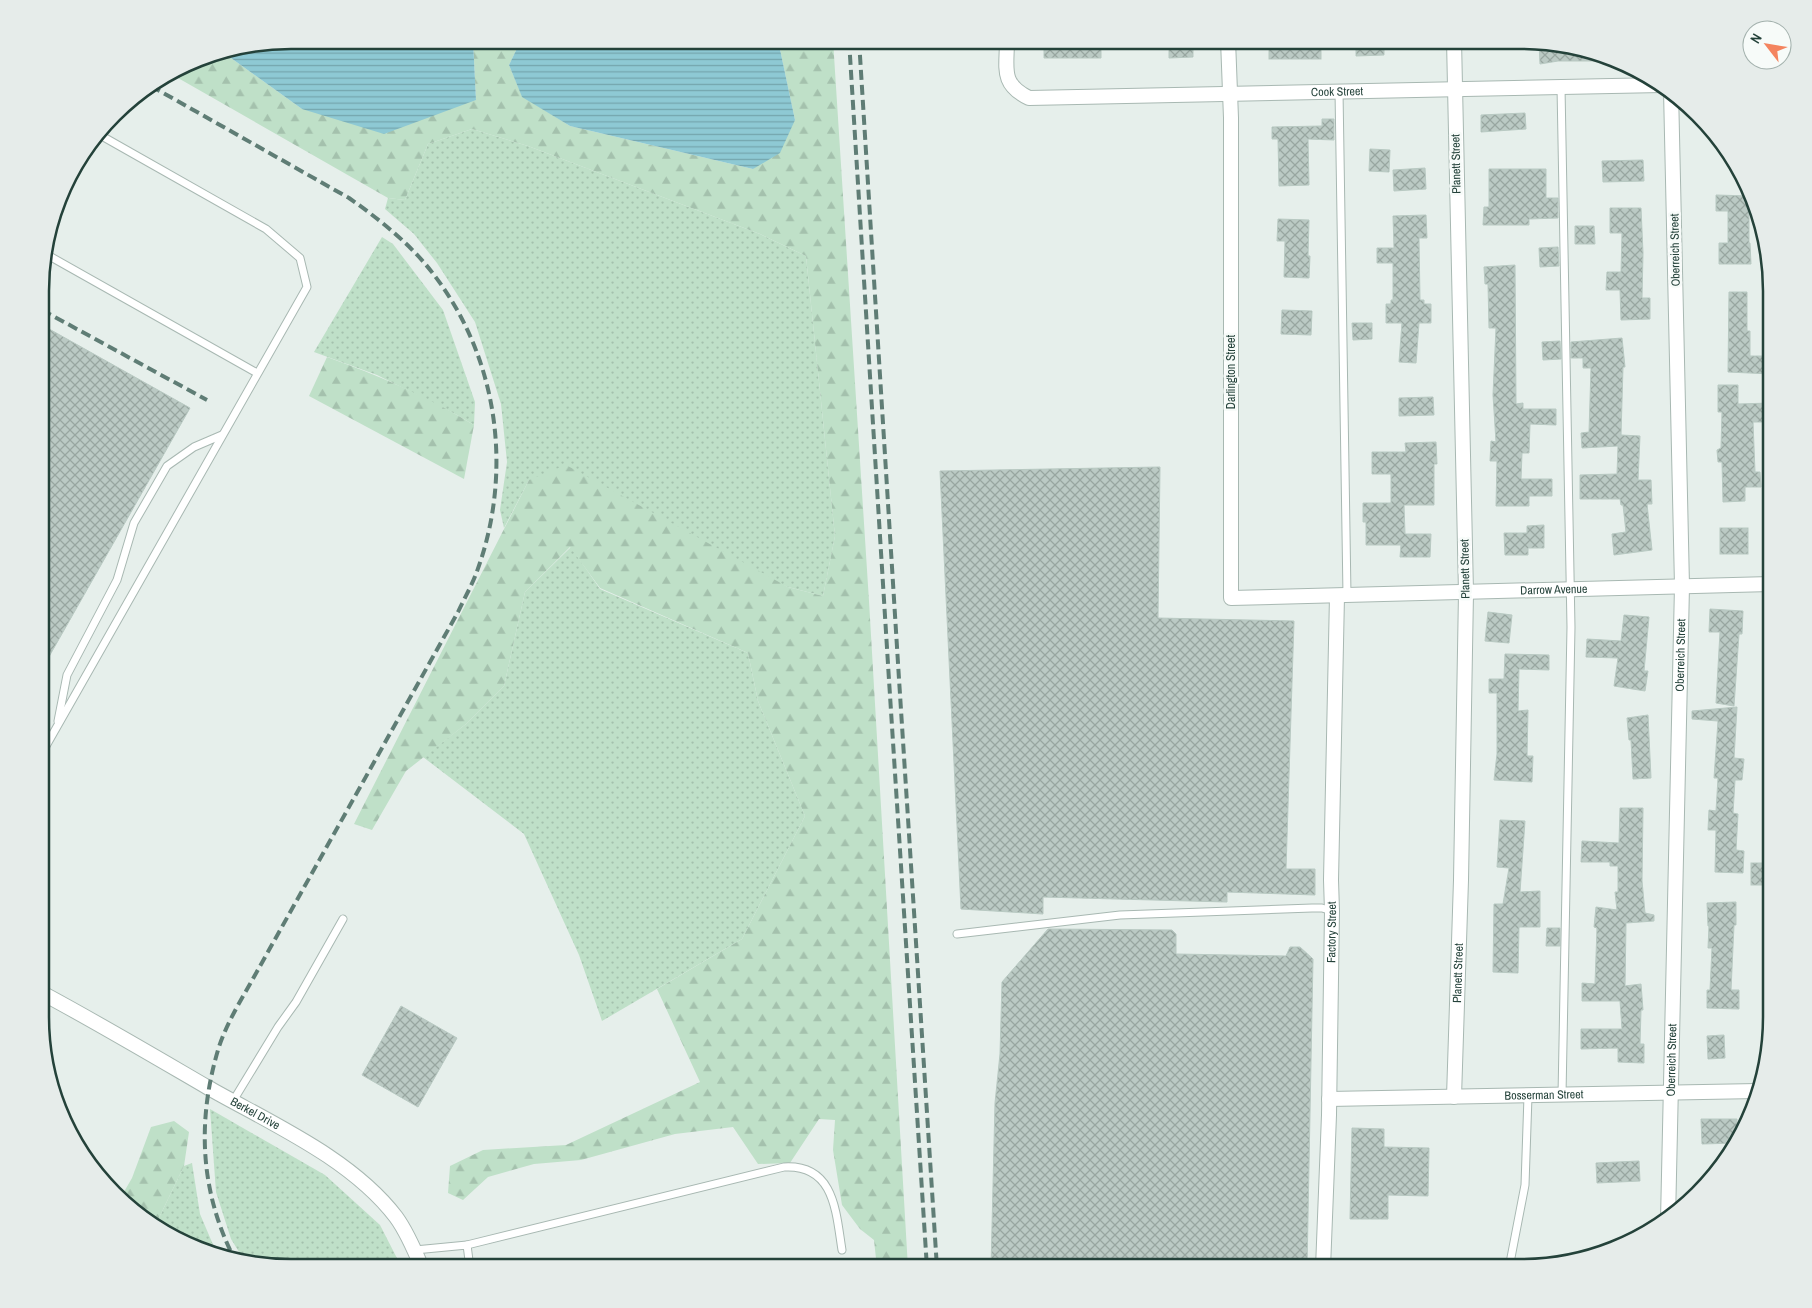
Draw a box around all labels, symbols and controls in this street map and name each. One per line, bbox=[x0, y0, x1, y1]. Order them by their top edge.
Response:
north arrow bbox=[1742, 20, 1792, 70]
text: N bbox=[1746, 30, 1766, 46]
street label: Cook Street bbox=[1311, 83, 1364, 100]
street label: Planett Street bbox=[1447, 134, 1465, 194]
street label: Oberreich Street bbox=[1666, 213, 1684, 287]
street label: Darlington Street bbox=[1223, 335, 1239, 409]
street label: Planett Street bbox=[1456, 539, 1474, 599]
street label: Darrow Avenue bbox=[1520, 581, 1588, 598]
street label: Oberreich Street bbox=[1672, 618, 1689, 692]
street label: Factory Street bbox=[1323, 901, 1340, 963]
street label: Planett Street bbox=[1449, 943, 1467, 1003]
street label: Oberreich Street bbox=[1663, 1023, 1680, 1097]
street label: Bosserman Street bbox=[1504, 1086, 1584, 1104]
street label: Berkel Drive bbox=[228, 1094, 283, 1133]

